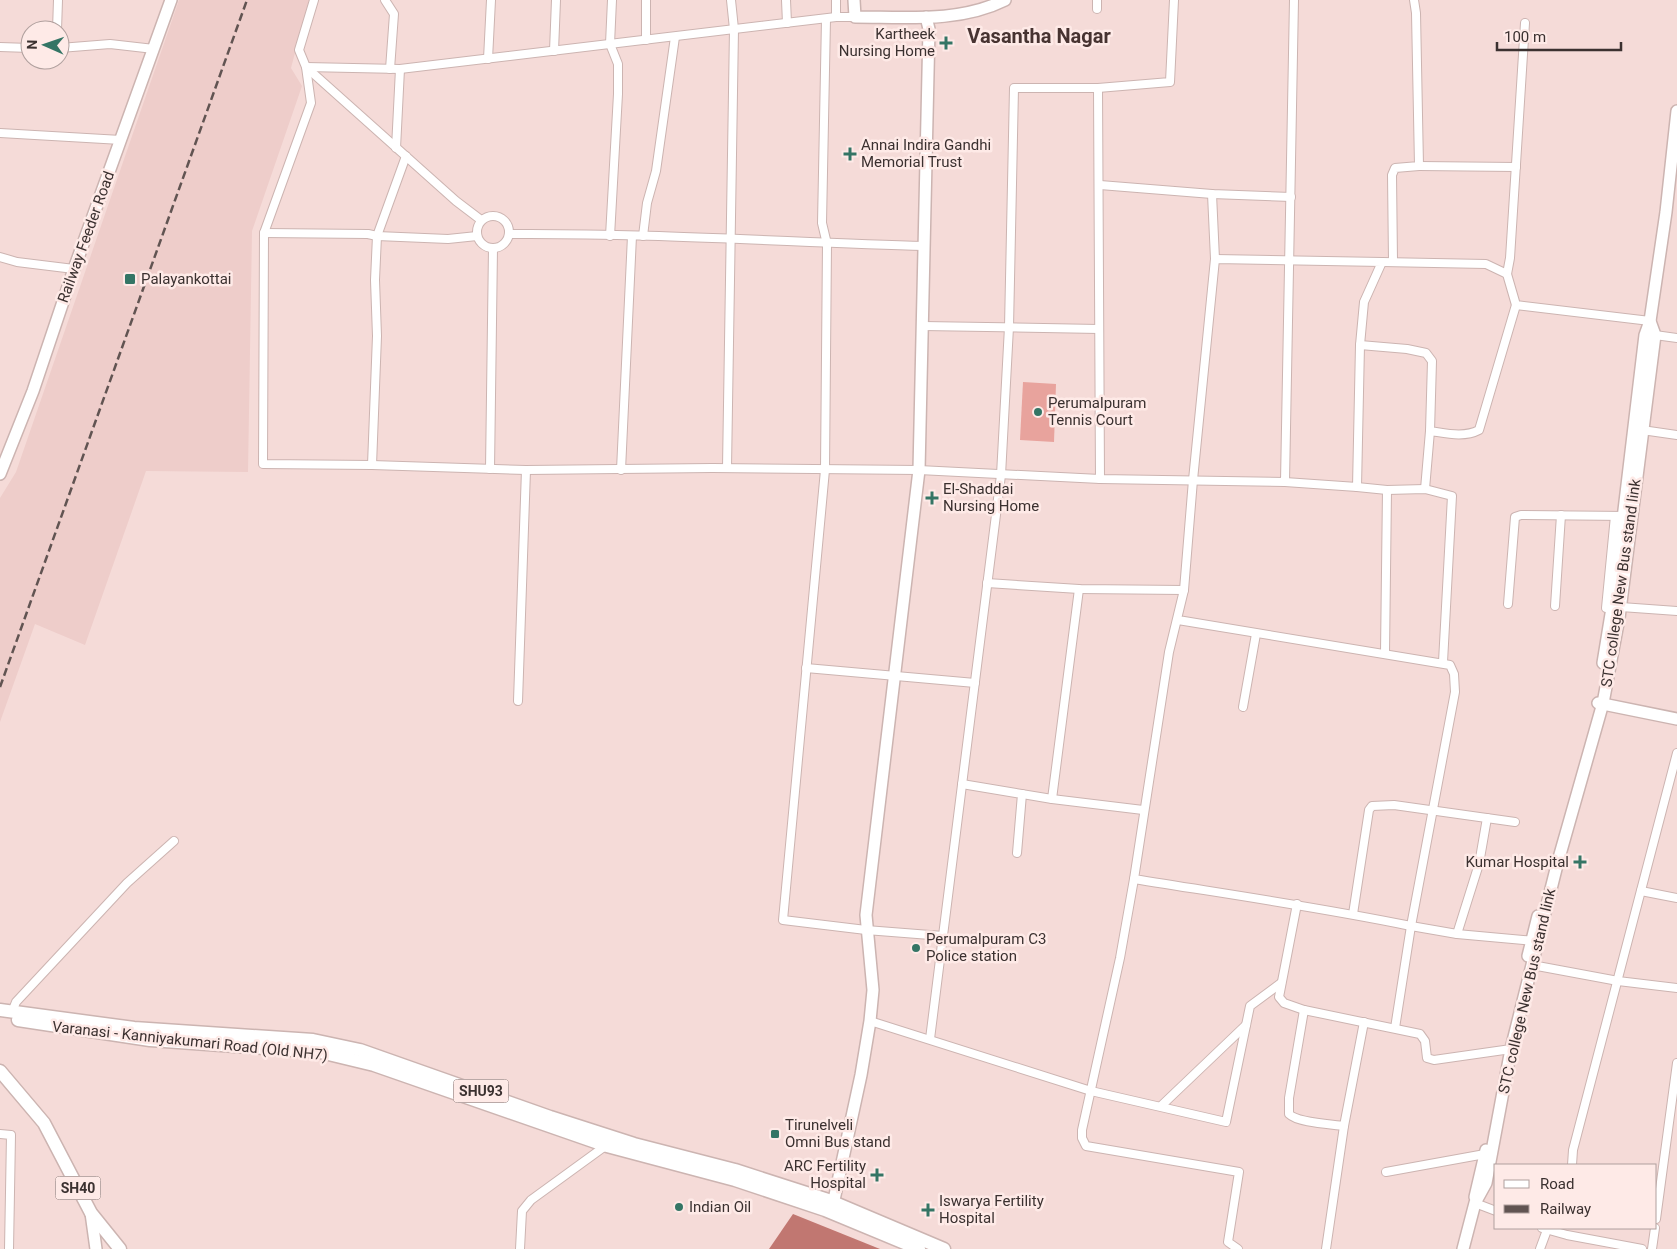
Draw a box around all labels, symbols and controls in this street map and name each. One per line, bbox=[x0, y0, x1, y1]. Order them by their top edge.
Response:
north arrow bbox=[20, 20, 70, 70]
scale bar bbox=[1497, 20, 1621, 52]
district label: Vasantha Nagar bbox=[967, 24, 1111, 48]
place label: Kartheek Nursing Home bbox=[839, 25, 935, 60]
text: 100 m bbox=[1504, 28, 1546, 46]
marker: Kartheek Nursing Home bbox=[939, 36, 953, 50]
text: N bbox=[24, 39, 40, 50]
place label: Annai Indira Gandhi Memorial Trust bbox=[861, 136, 991, 171]
marker: Annai Indira Gandhi Memorial Trust bbox=[843, 147, 857, 161]
street label: Railway Feeder Road bbox=[54, 169, 118, 305]
place label: Palayankottai bbox=[141, 270, 231, 288]
marker: Palayankottai bbox=[123, 272, 137, 286]
place label: Perumalpuram Tennis Court bbox=[1048, 394, 1146, 429]
marker: Perumalpuram Tennis Court bbox=[1032, 406, 1044, 418]
street label: STC college New Bus stand link bbox=[1597, 477, 1645, 688]
place label: El-Shaddai Nursing Home bbox=[943, 480, 1039, 515]
marker: El-Shaddai Nursing Home bbox=[925, 491, 939, 505]
place label: Kumar Hospital bbox=[1466, 853, 1569, 871]
marker: Kumar Hospital bbox=[1573, 855, 1587, 869]
street label: STC college New Bus stand link bbox=[1495, 886, 1559, 1095]
place label: Perumalpuram C3 Police station bbox=[926, 930, 1046, 965]
marker: Perumalpuram C3 Police station bbox=[910, 942, 922, 954]
street label: Varanasi - Kanniyakumari Road (Old NH7) bbox=[51, 1018, 329, 1064]
road number: SHU93 bbox=[454, 1080, 508, 1102]
place label: Tirunelveli Omni Bus stand bbox=[785, 1116, 891, 1151]
marker: Tirunelveli Omni Bus stand bbox=[769, 1128, 781, 1140]
place label: ARC Fertility Hospital bbox=[784, 1157, 866, 1192]
legend bbox=[1494, 1164, 1657, 1229]
marker: ARC Fertility Hospital bbox=[870, 1168, 884, 1182]
text: Road bbox=[1540, 1175, 1574, 1193]
road number: SH40 bbox=[56, 1176, 100, 1200]
place label: Iswarya Fertility Hospital bbox=[939, 1192, 1044, 1227]
place label: Indian Oil bbox=[689, 1198, 751, 1216]
text: Railway bbox=[1540, 1200, 1591, 1218]
marker: Indian Oil bbox=[673, 1201, 685, 1213]
marker: Iswarya Fertility Hospital bbox=[921, 1203, 935, 1217]

